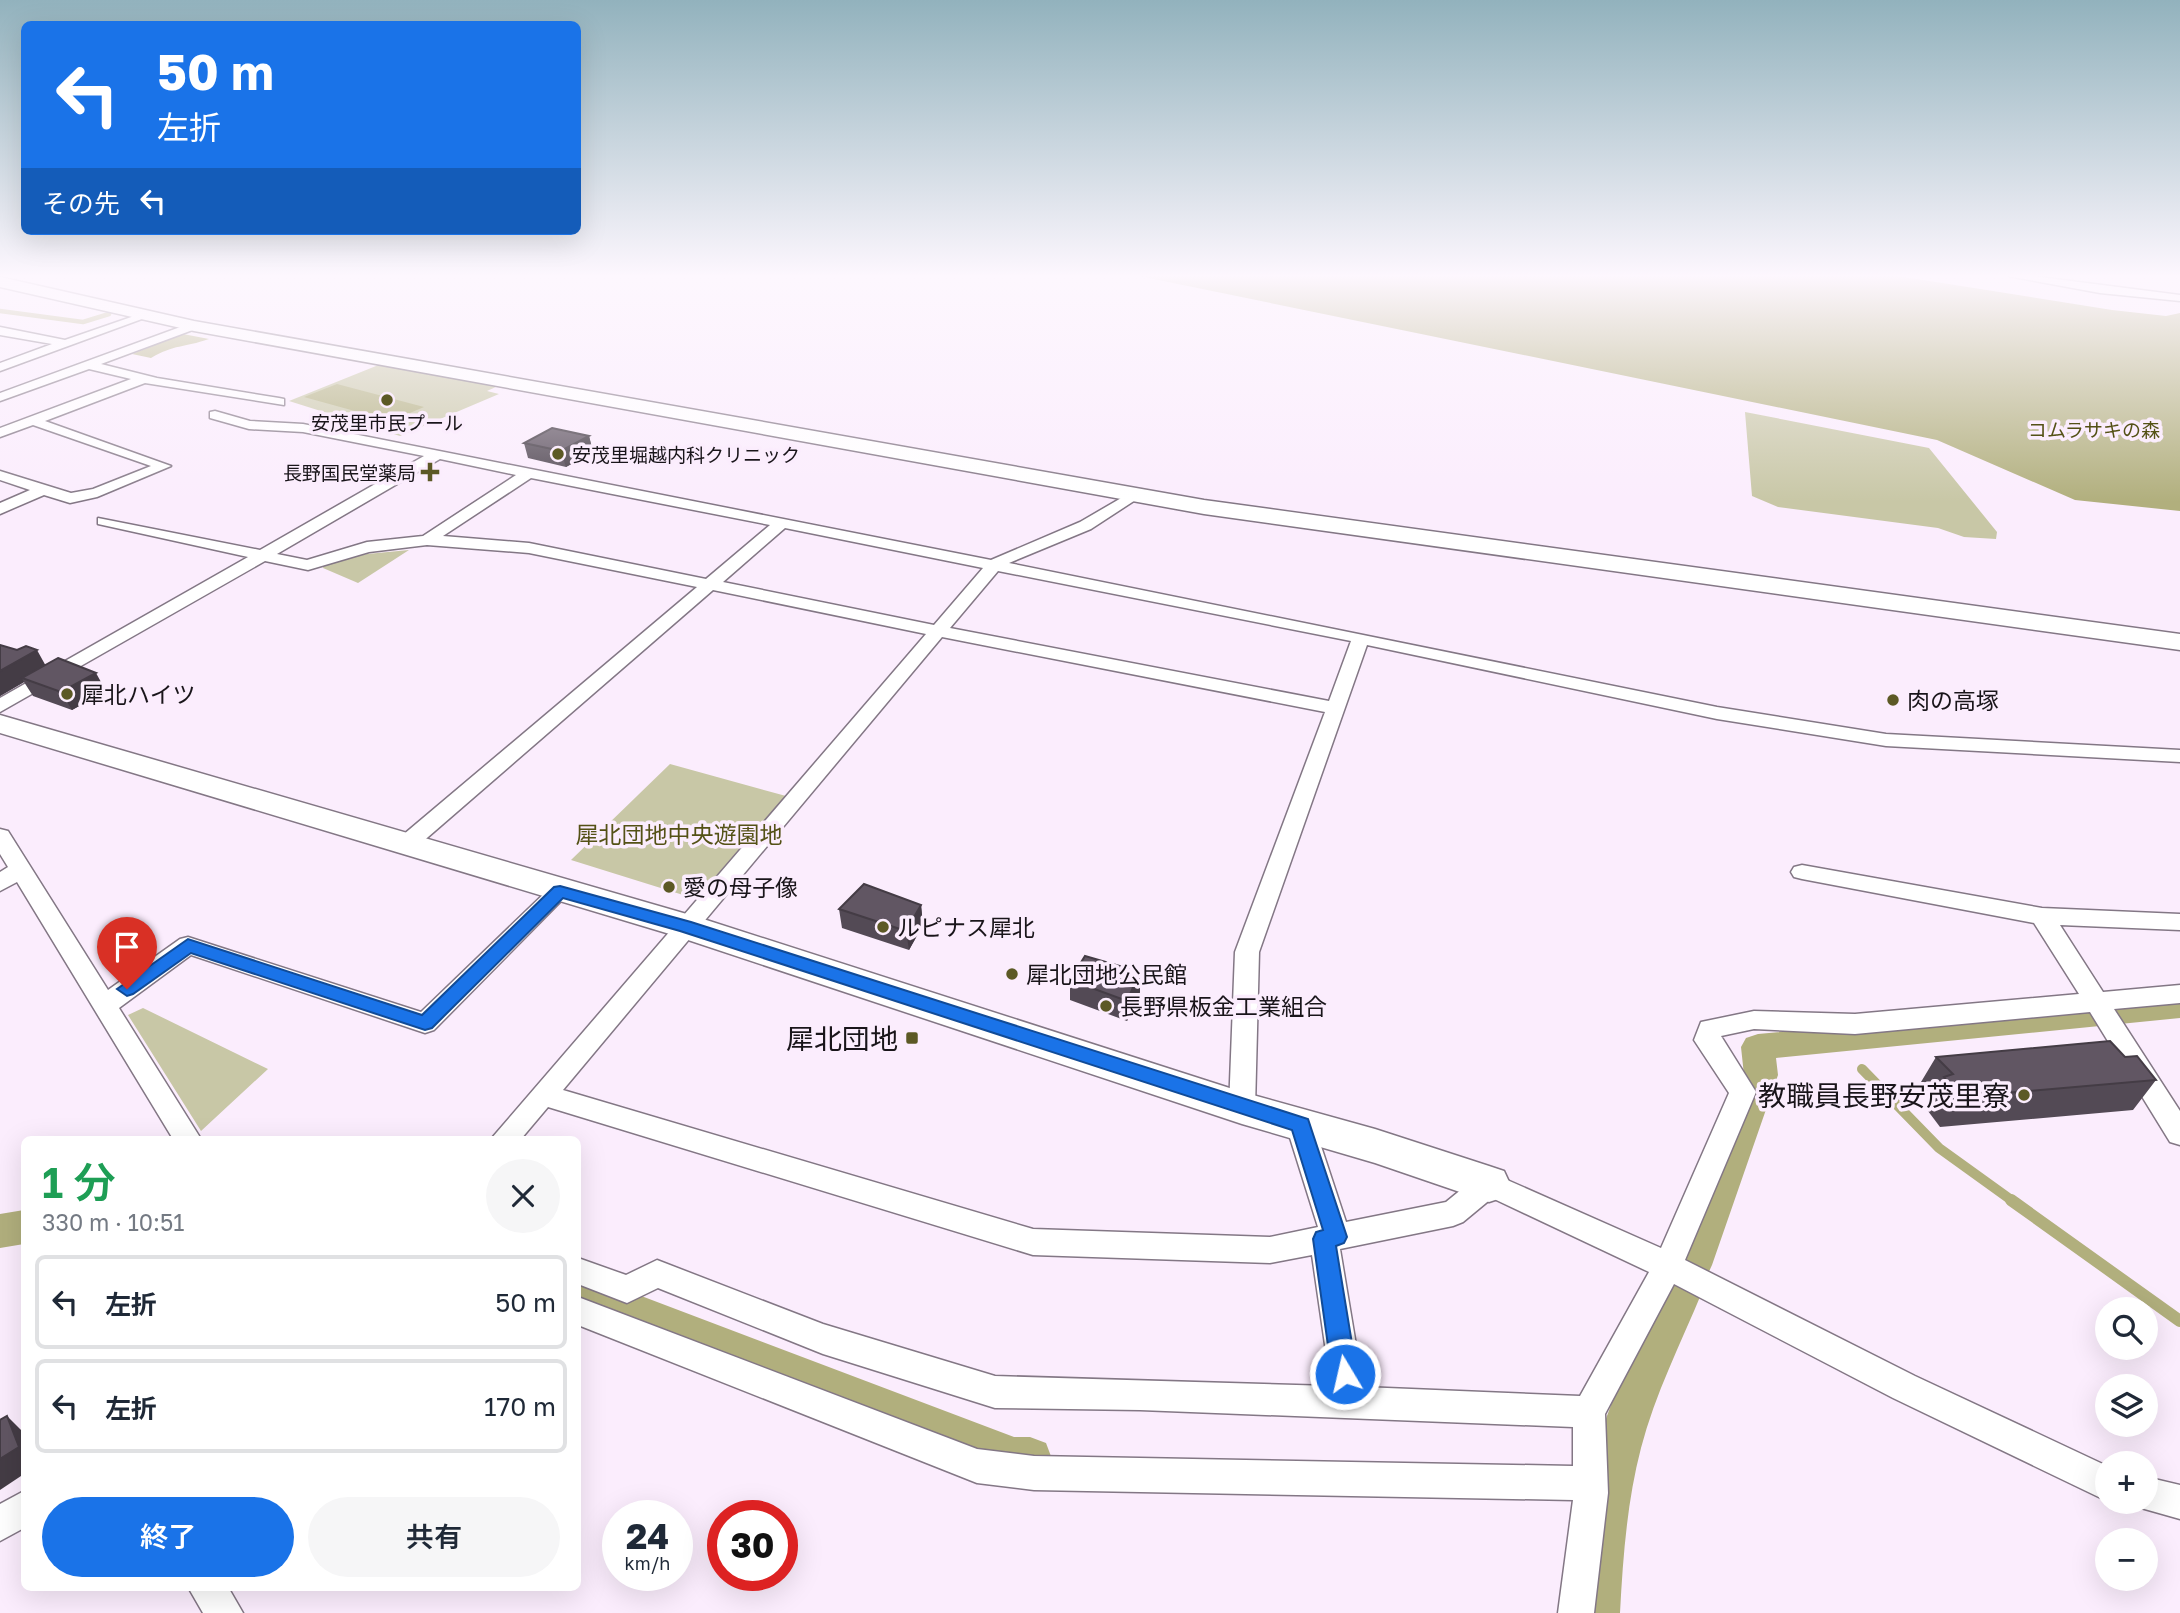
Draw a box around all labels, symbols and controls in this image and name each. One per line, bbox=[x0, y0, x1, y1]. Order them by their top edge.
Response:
text: 50 m bbox=[157, 42, 274, 101]
icon: left bbox=[42, 49, 133, 140]
text: 左折 bbox=[157, 108, 221, 146]
icon: left bbox=[134, 182, 172, 220]
text: その先 bbox=[42, 188, 120, 219]
marker: 安茂里市民プール bbox=[379, 392, 395, 408]
place label: 安茂里市民プール bbox=[311, 411, 463, 434]
park label: コムラサキの森 bbox=[2028, 418, 2160, 441]
place label: 安茂里堀越内科クリニック bbox=[572, 443, 800, 466]
marker: 安茂里堀越内科クリニック bbox=[550, 446, 566, 462]
place label: 長野国民堂薬局 bbox=[283, 461, 416, 484]
marker: 長野国民堂薬局 bbox=[422, 464, 438, 480]
place label: 犀北ハイツ bbox=[81, 680, 196, 708]
marker: 犀北ハイツ bbox=[59, 686, 75, 702]
place label: 肉の高塚 bbox=[1907, 686, 1999, 714]
marker: 肉の高塚 bbox=[1885, 692, 1901, 708]
park label: 犀北団地中央遊園地 bbox=[576, 820, 783, 848]
place label: 愛の母子像 bbox=[683, 873, 798, 901]
marker: 愛の母子像 bbox=[661, 879, 677, 895]
place label: ルピナス犀北 bbox=[897, 913, 1035, 941]
pin bbox=[97, 917, 157, 989]
marker: ルピナス犀北 bbox=[875, 919, 891, 935]
icon: arrive bbox=[108, 928, 146, 966]
place label: 犀北団地公民館 bbox=[1026, 960, 1187, 988]
marker: 犀北団地公民館 bbox=[1004, 966, 1020, 982]
place label: 長野県板金工業組合 bbox=[1120, 992, 1327, 1020]
marker: 長野県板金工業組合 bbox=[1098, 998, 1114, 1014]
place label: 犀北団地 bbox=[786, 1022, 898, 1055]
marker: 犀北団地 bbox=[904, 1030, 920, 1046]
place label: 教職員長野安茂里寮 bbox=[1758, 1079, 2010, 1112]
marker: 教職員長野安茂里寮 bbox=[2016, 1087, 2032, 1103]
text: 1 分 bbox=[42, 1157, 116, 1207]
button: close bbox=[486, 1159, 560, 1233]
text: 330 m · 10:51 bbox=[42, 1208, 185, 1236]
icon: left bbox=[46, 1283, 84, 1321]
text: 50 m bbox=[495, 1287, 556, 1318]
text: 左折 bbox=[105, 1289, 157, 1320]
map controls bbox=[2095, 1297, 2158, 1591]
button: search bbox=[2095, 1297, 2158, 1360]
position arrow bbox=[1308, 1337, 1382, 1411]
button: layers bbox=[2095, 1374, 2158, 1437]
icon: left bbox=[46, 1387, 84, 1425]
text: 170 m bbox=[484, 1391, 556, 1422]
text: 左折 bbox=[105, 1393, 157, 1424]
button: + bbox=[2095, 1451, 2158, 1514]
button: 終了 bbox=[42, 1497, 294, 1577]
button: 共有 bbox=[308, 1497, 560, 1577]
speed limit sign: 30 bbox=[707, 1500, 798, 1591]
text: 24 bbox=[626, 1515, 669, 1557]
button: − bbox=[2095, 1528, 2158, 1591]
text: km/h bbox=[625, 1552, 670, 1574]

